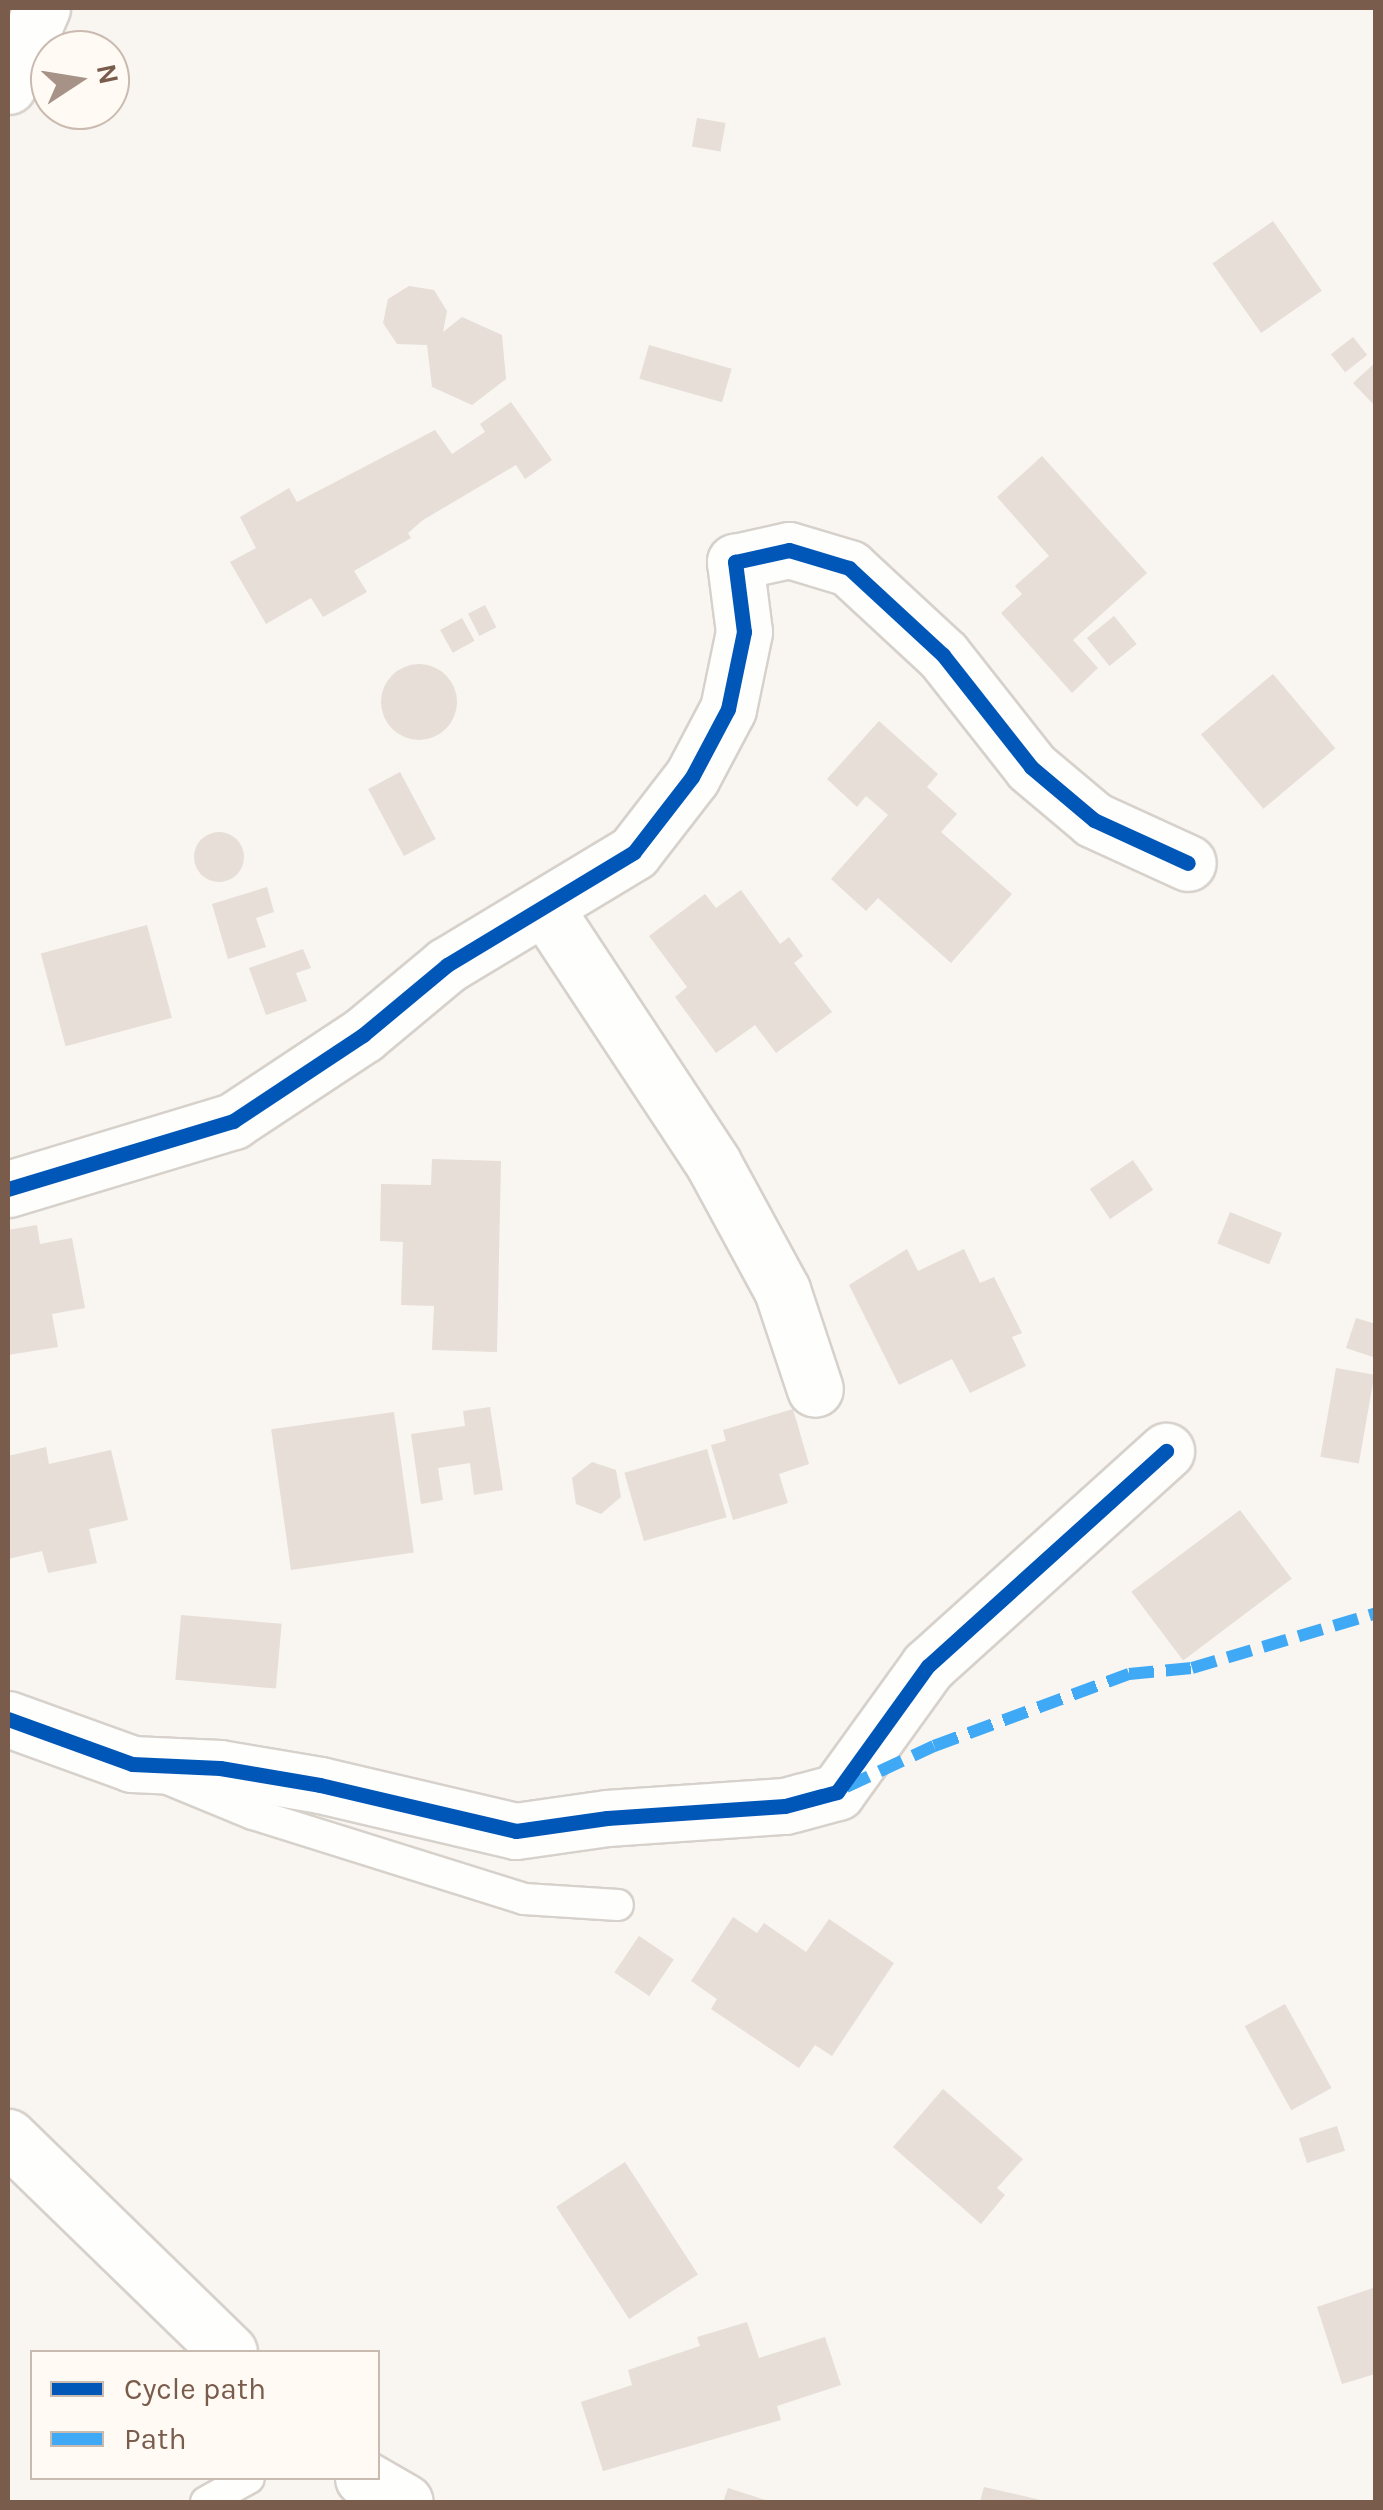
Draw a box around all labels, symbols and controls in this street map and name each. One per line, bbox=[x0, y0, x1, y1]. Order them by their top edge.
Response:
north arrow bbox=[30, 30, 130, 130]
text: N bbox=[90, 61, 126, 87]
legend bbox=[30, 2350, 380, 2480]
text: Cycle path bbox=[124, 2371, 266, 2407]
text: Path bbox=[124, 2421, 187, 2457]

